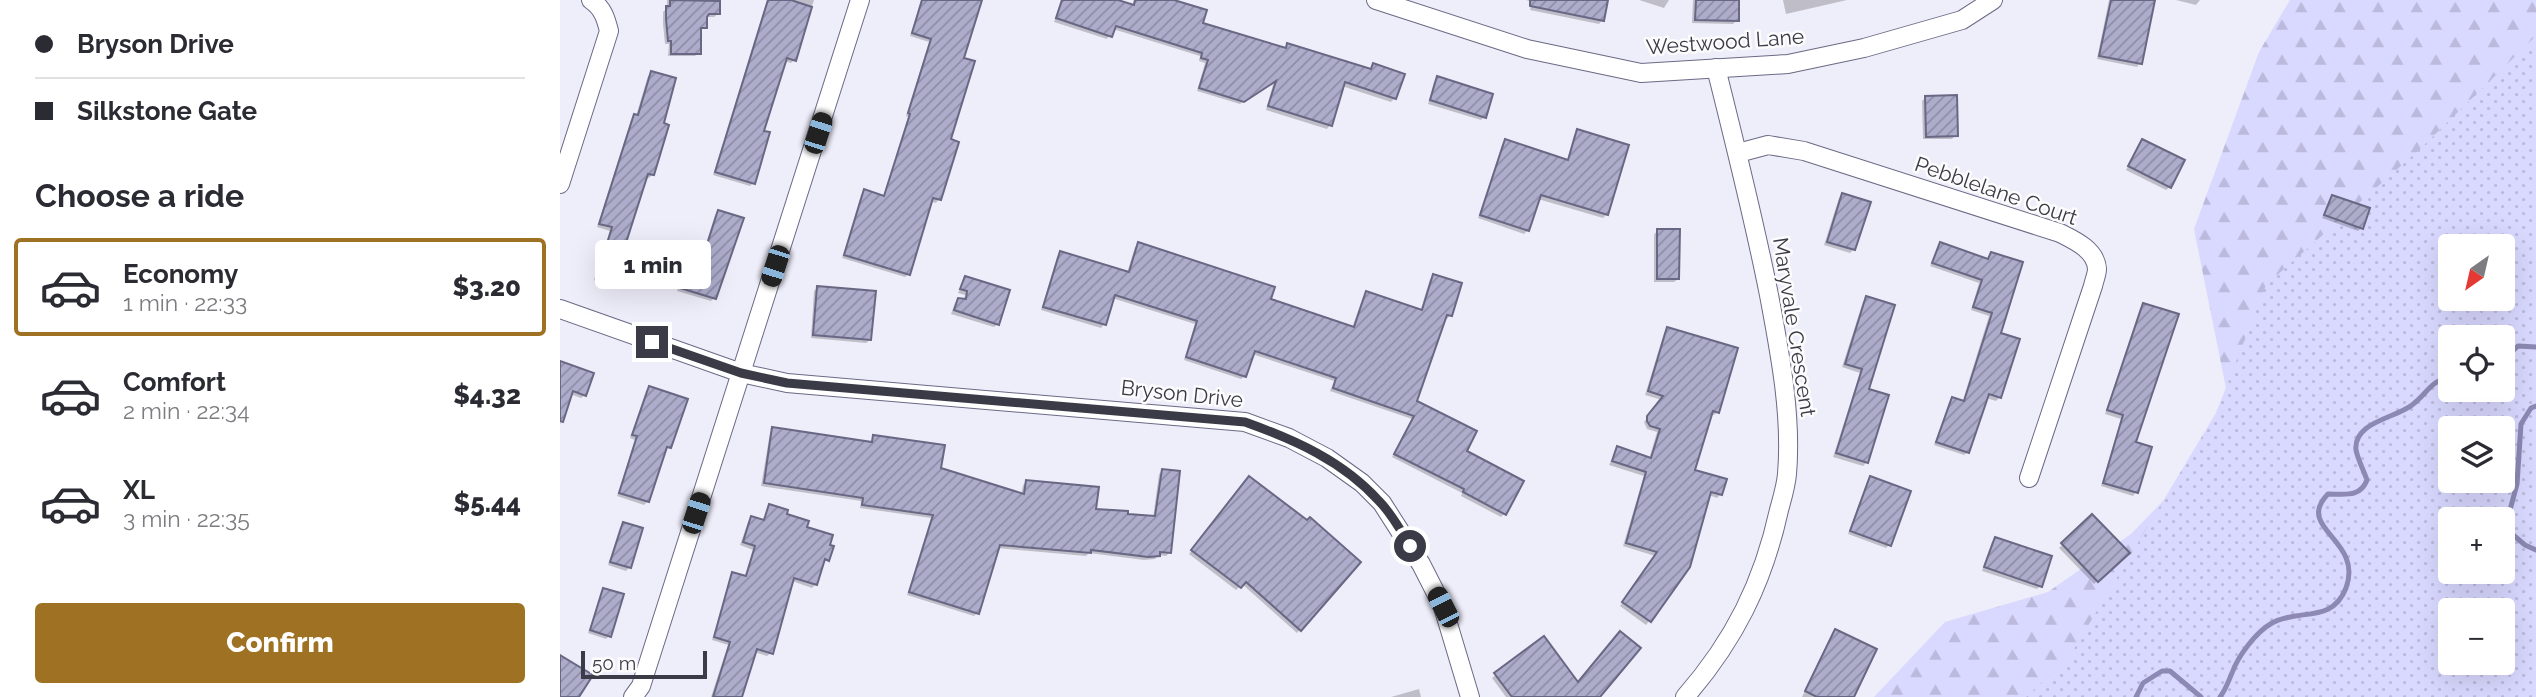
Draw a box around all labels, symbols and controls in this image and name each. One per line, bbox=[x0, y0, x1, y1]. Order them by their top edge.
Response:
street label: Westwood Lane bbox=[1645, 24, 1805, 59]
text: Bryson Drive bbox=[77, 29, 234, 59]
text: Silkstone Gate bbox=[77, 96, 257, 126]
car bbox=[802, 110, 835, 156]
street label: Pebblelane Court bbox=[1912, 151, 2081, 230]
text: Choose a ride bbox=[35, 177, 244, 214]
north arrow bbox=[2438, 234, 2515, 312]
map controls bbox=[2438, 234, 2515, 675]
street label: Maryvale Crescent bbox=[1768, 236, 1821, 418]
callout: 1 min bbox=[594, 240, 710, 290]
car bbox=[759, 243, 792, 289]
text: 1 min bbox=[623, 251, 683, 278]
icon: car bbox=[39, 256, 102, 319]
text: Economy bbox=[123, 259, 238, 289]
text: $3.20 bbox=[453, 272, 521, 302]
text: 1 min · 22:33 bbox=[123, 289, 247, 316]
button: locate bbox=[2438, 325, 2515, 402]
route end bbox=[636, 326, 668, 358]
icon: car bbox=[39, 364, 102, 427]
text: Comfort bbox=[123, 367, 226, 397]
street label: Bryson Drive bbox=[1120, 375, 1244, 412]
text: $4.32 bbox=[453, 380, 521, 410]
text: 2 min · 22:34 bbox=[123, 397, 250, 424]
button: layers bbox=[2438, 416, 2515, 493]
icon: car bbox=[39, 472, 102, 535]
text: XL bbox=[123, 475, 155, 505]
text: $5.44 bbox=[454, 488, 521, 518]
car bbox=[680, 490, 713, 536]
text: 3 min · 22:35 bbox=[123, 505, 250, 532]
button: + bbox=[2438, 507, 2515, 584]
route start bbox=[1394, 530, 1426, 562]
car bbox=[1425, 584, 1462, 630]
button: − bbox=[2438, 598, 2515, 675]
button: Confirm bbox=[35, 603, 525, 683]
scale bar bbox=[581, 648, 707, 680]
text: 50 m bbox=[592, 652, 636, 674]

